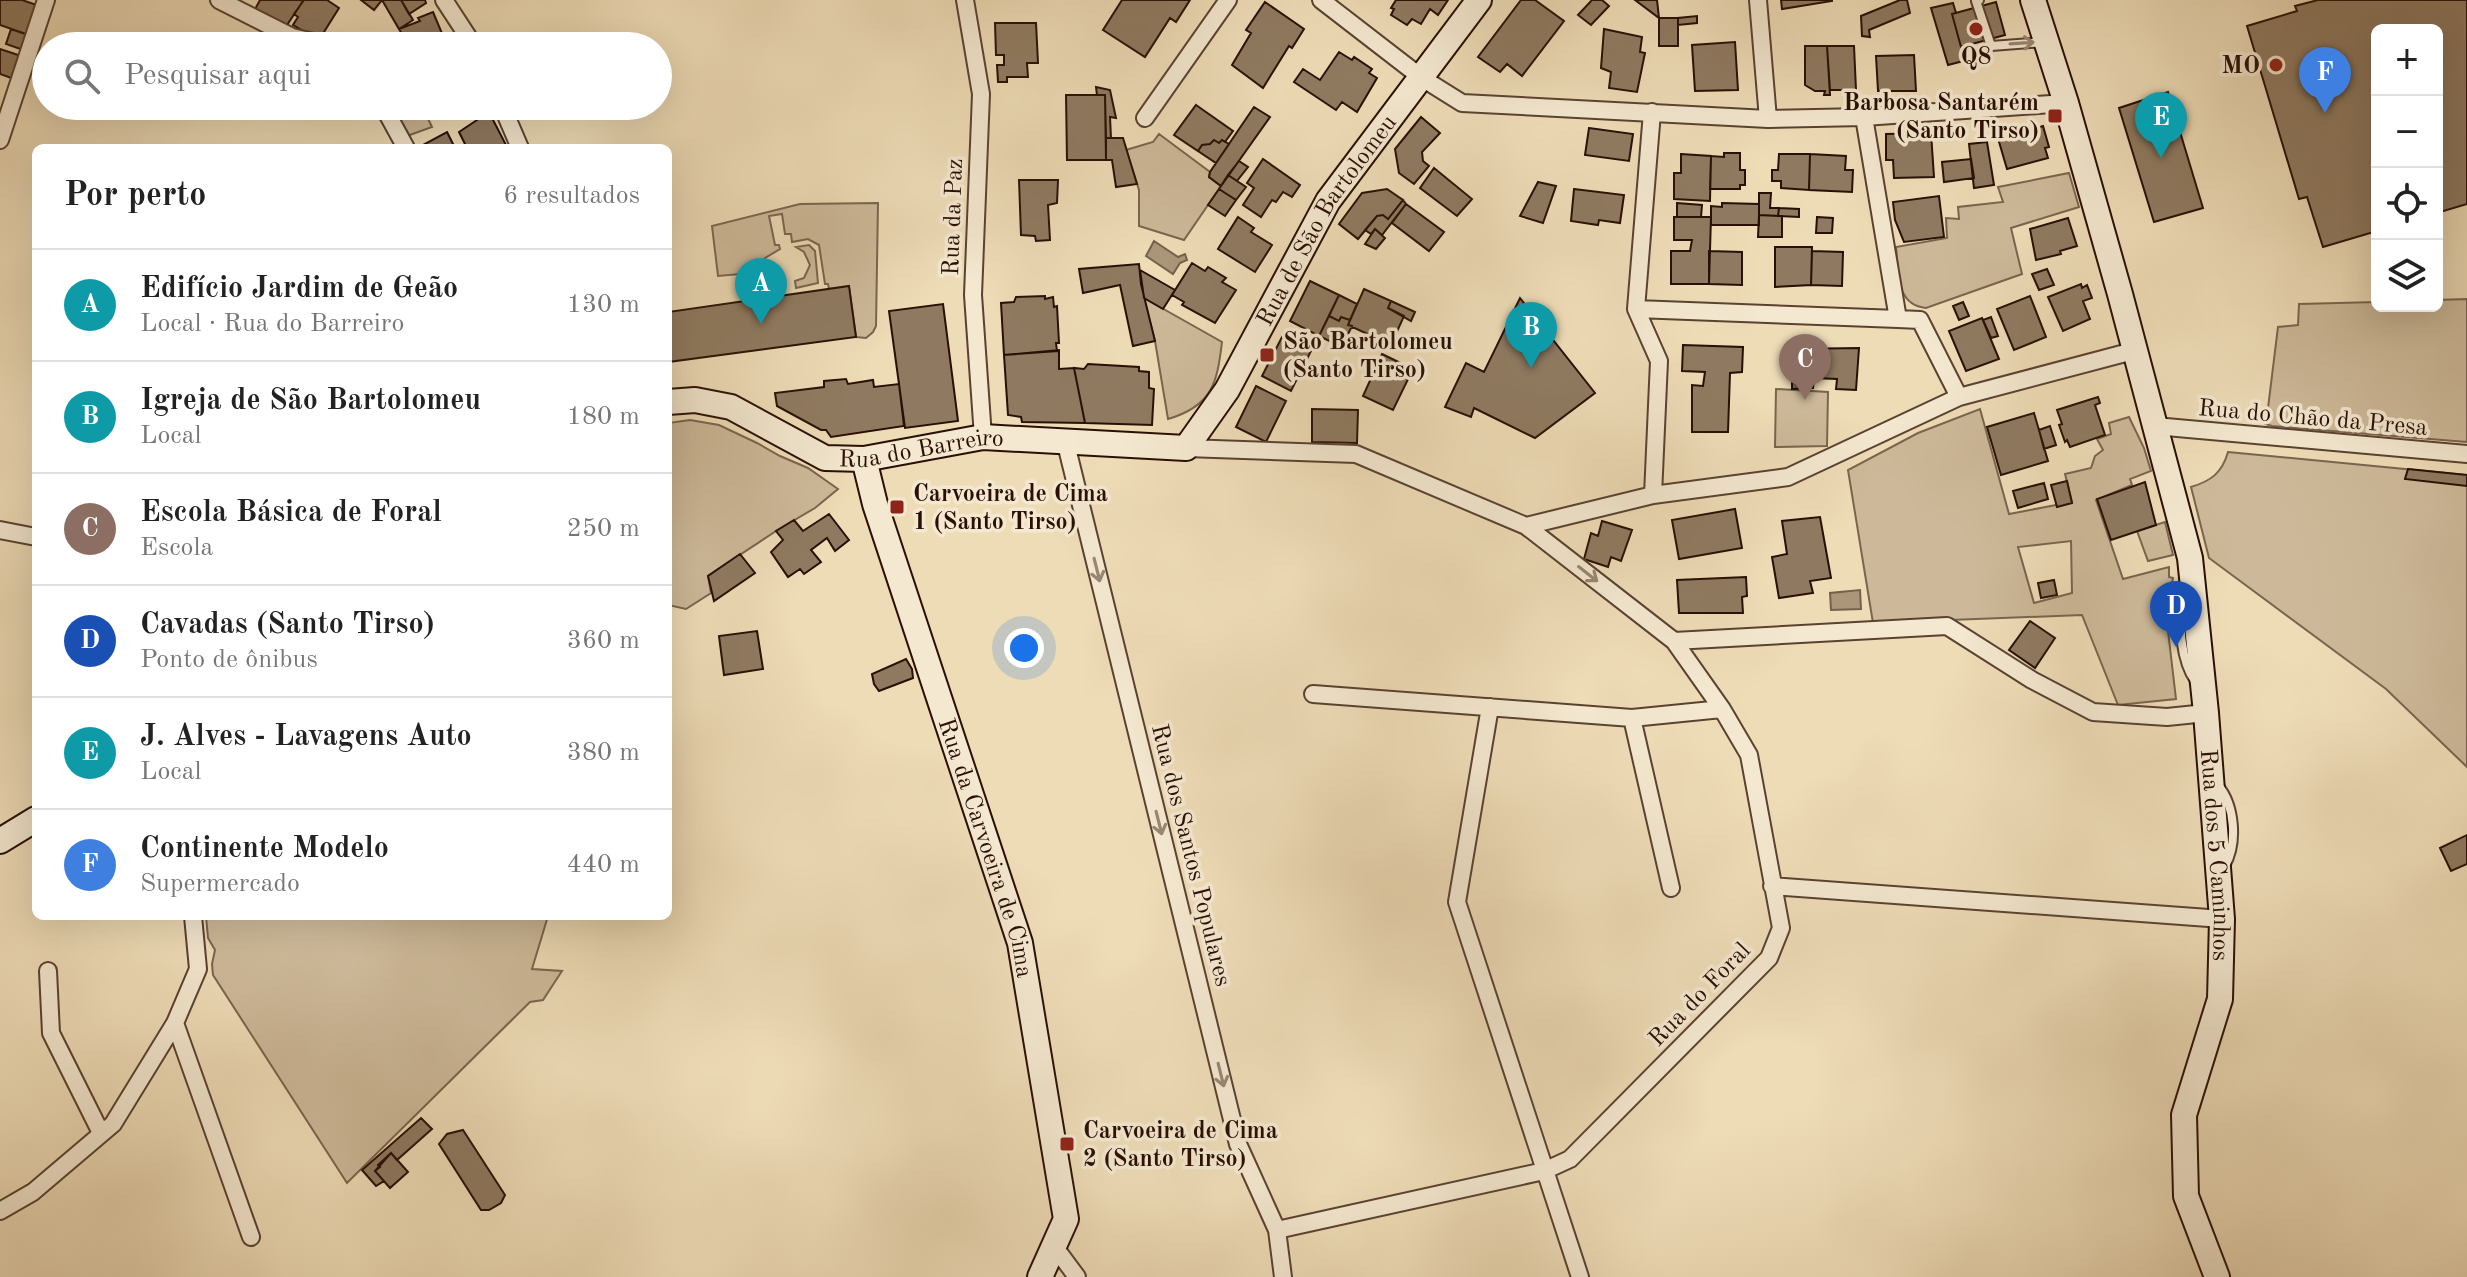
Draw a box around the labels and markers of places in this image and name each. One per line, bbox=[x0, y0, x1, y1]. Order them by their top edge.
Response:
marker: Q8 bbox=[1967, 20, 1985, 38]
place label: Q8 bbox=[1960, 46, 1992, 70]
pin: F bbox=[2299, 47, 2351, 113]
place label: MO bbox=[2222, 55, 2260, 79]
marker: MO bbox=[2267, 56, 2285, 74]
place label: Barbosa Santarém (Santo Tirso) bbox=[1843, 92, 2039, 144]
pin: E bbox=[2135, 92, 2187, 158]
marker: Barbosa Santarém (Santo Tirso) bbox=[2046, 107, 2064, 125]
pin: A bbox=[735, 258, 787, 324]
pin: B bbox=[1505, 302, 1557, 368]
place label: São Bartolomeu (Santo Tirso) bbox=[1283, 331, 1453, 383]
pin: C bbox=[1779, 334, 1831, 400]
marker: São Bartolomeu (Santo Tirso) bbox=[1258, 346, 1276, 364]
place label: Carvoeira de Cima 1 (Santo Tirso) bbox=[913, 483, 1108, 535]
marker: Carvoeira de Cima 1 (Santo Tirso) bbox=[888, 498, 906, 516]
pin: D bbox=[2150, 581, 2202, 647]
place label: Carvoeira de Cima 2 (Santo Tirso) bbox=[1083, 1120, 1278, 1172]
marker: Carvoeira de Cima 2 (Santo Tirso) bbox=[1058, 1135, 1076, 1153]

